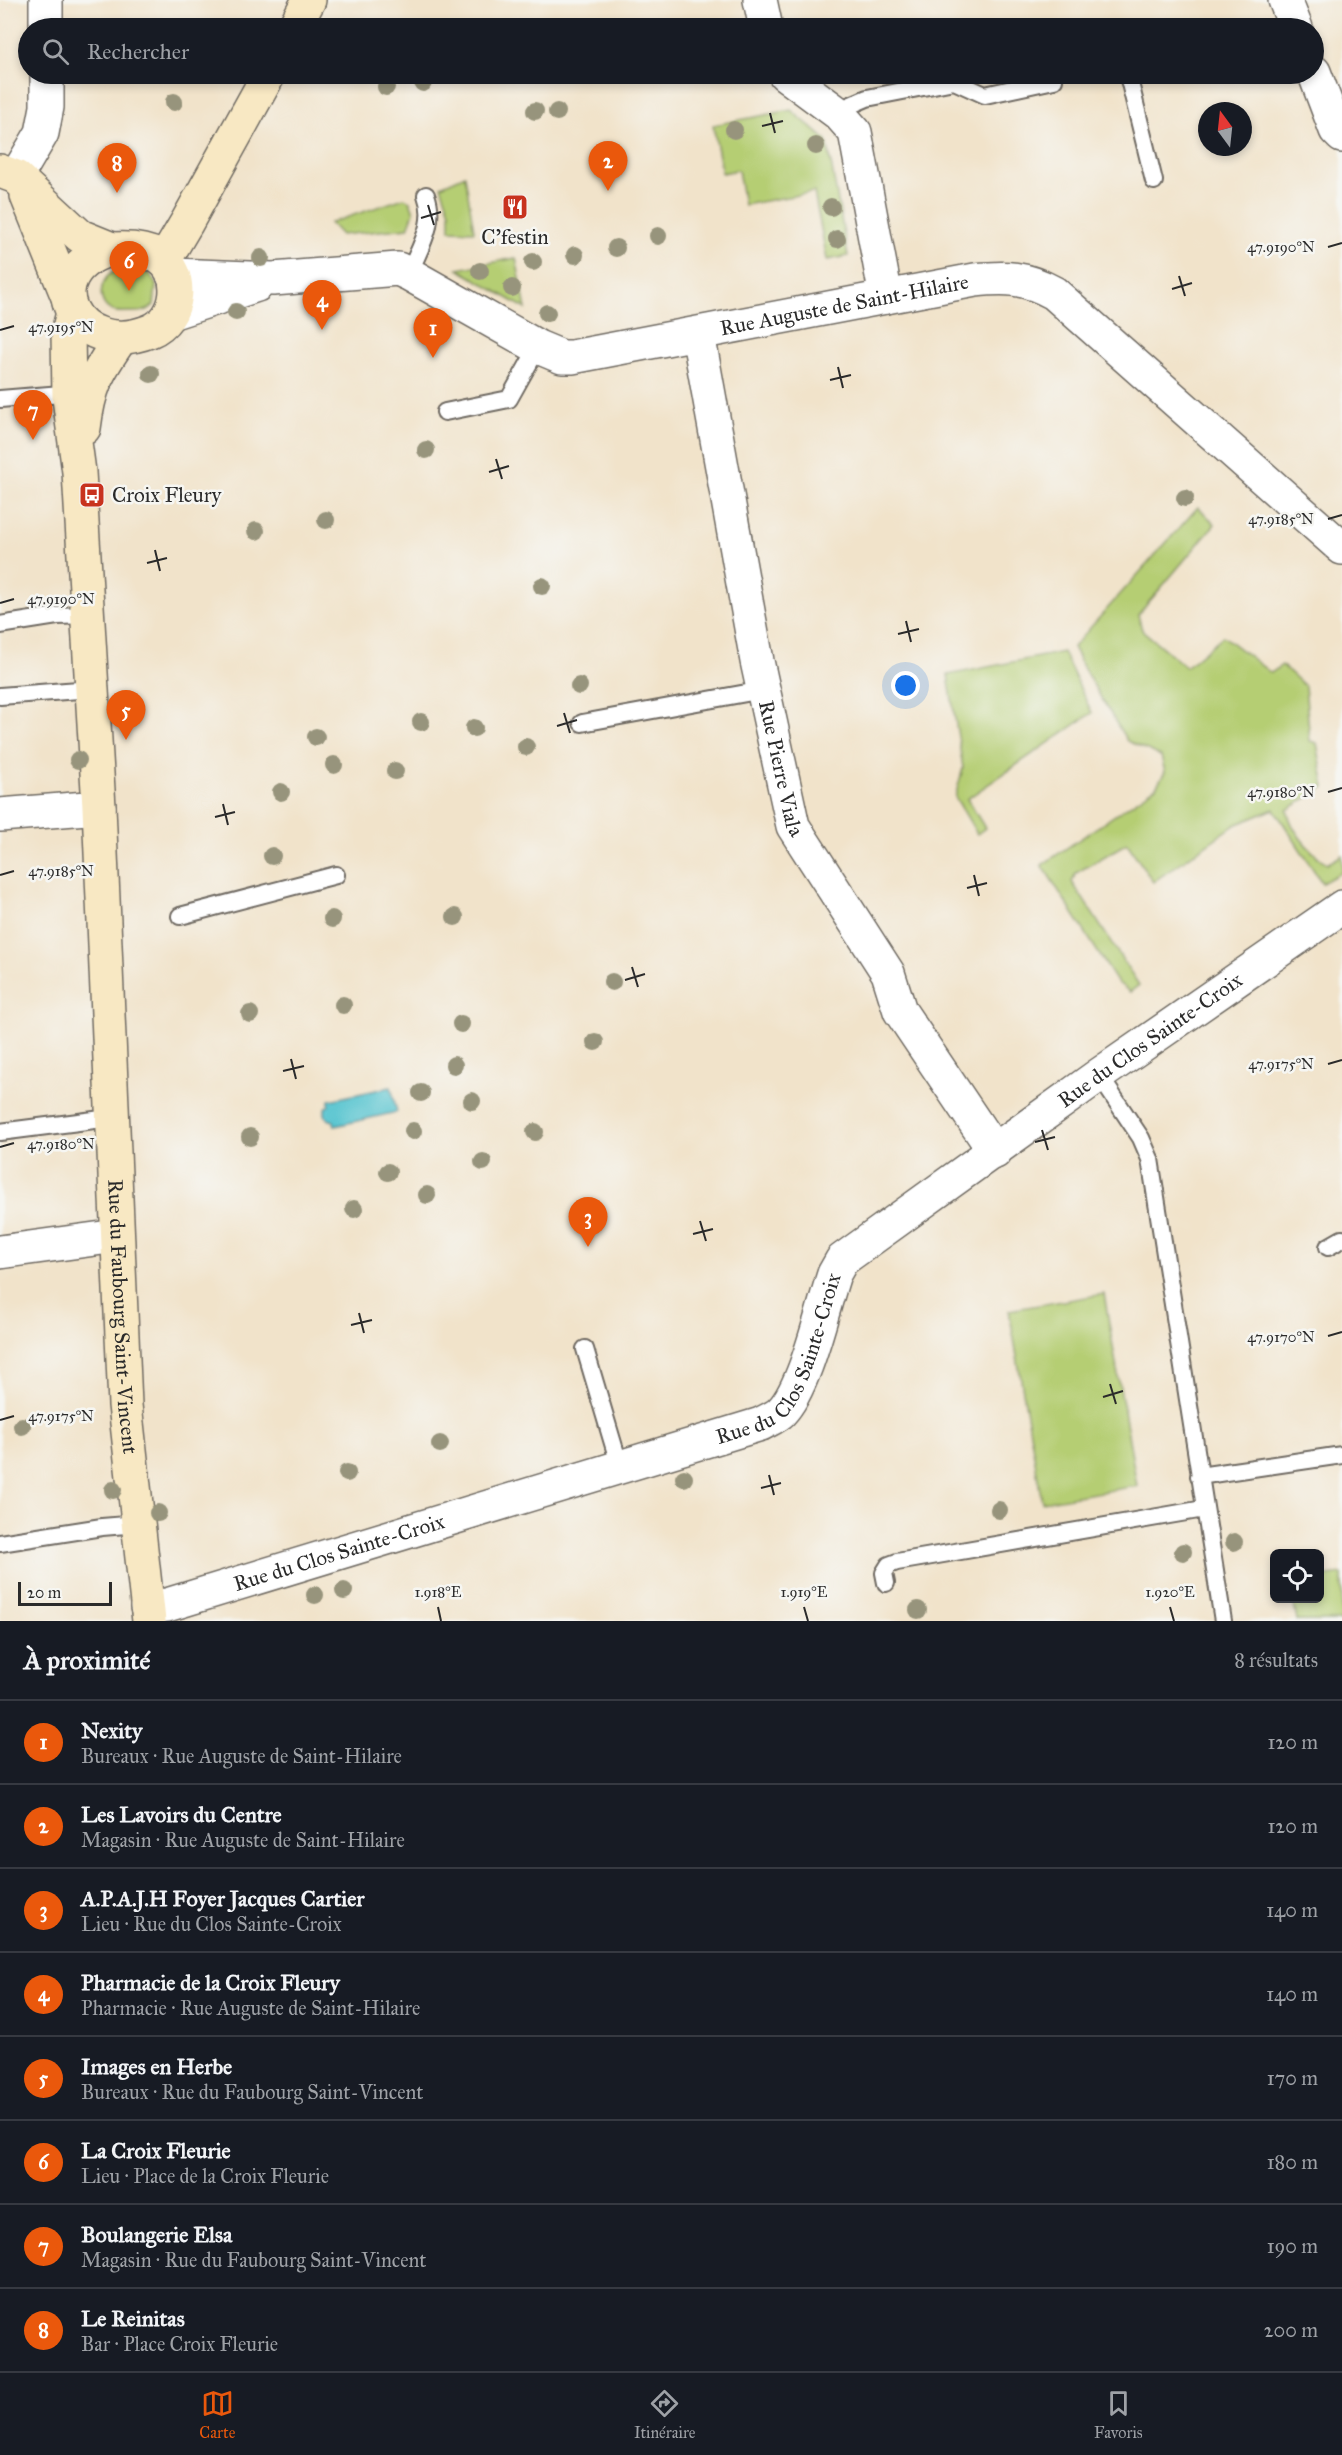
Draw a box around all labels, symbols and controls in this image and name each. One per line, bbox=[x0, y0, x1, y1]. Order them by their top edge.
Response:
search box bbox=[18, 18, 1324, 84]
icon: search bbox=[39, 35, 72, 68]
text: Rechercher bbox=[87, 38, 189, 65]
north arrow bbox=[1198, 102, 1252, 156]
pin: 2 bbox=[588, 142, 628, 191]
pin: 8 bbox=[98, 144, 136, 193]
restaurant icon: C'festin bbox=[500, 192, 530, 222]
place label: C'festin bbox=[481, 224, 549, 250]
text: 47.9190°N bbox=[1247, 238, 1315, 256]
pin: 6 bbox=[110, 242, 148, 291]
street label: Rue Auguste de Saint-Hilaire bbox=[718, 268, 971, 341]
pin: 4 bbox=[302, 280, 342, 330]
pin: 1 bbox=[414, 308, 452, 358]
text: 47.9195°N bbox=[28, 318, 94, 336]
pin: 7 bbox=[14, 390, 52, 440]
bus stop icon: Croix Fleury bbox=[77, 480, 107, 510]
place label: Croix Fleury bbox=[112, 482, 223, 508]
text: 47.9185°N bbox=[1248, 510, 1314, 528]
text: 47.9190°N bbox=[27, 590, 95, 608]
your location bbox=[891, 671, 920, 700]
pin: 5 bbox=[106, 690, 146, 740]
street label: Rue Pierre Viala bbox=[753, 698, 809, 842]
text: 47.9180°N bbox=[1247, 783, 1315, 801]
text: 47.9185°N bbox=[28, 862, 94, 880]
street label: Rue du Clos Sainte-Croix bbox=[1053, 966, 1248, 1113]
text: 47.9175°N bbox=[1248, 1055, 1314, 1073]
text: 47.9180°N bbox=[27, 1135, 95, 1153]
street label: Rue du Faubourg Saint-Vincent bbox=[102, 1179, 143, 1456]
pin: 3 bbox=[568, 1198, 608, 1247]
street label: Rue du Clos Sainte-Croix bbox=[713, 1269, 847, 1450]
text: 47.9170°N bbox=[1247, 1328, 1315, 1346]
text: 47.9175°N bbox=[28, 1407, 94, 1425]
street label: Rue du Clos Sainte-Croix bbox=[231, 1508, 448, 1597]
map controls bbox=[1270, 1549, 1324, 1603]
button: locate bbox=[1270, 1549, 1324, 1603]
scale bar bbox=[18, 1579, 112, 1606]
text: 20 m bbox=[27, 1583, 61, 1602]
text: 1.918°E bbox=[414, 1583, 462, 1601]
text: 1.919°E bbox=[780, 1583, 828, 1601]
text: 1.920°E bbox=[1145, 1583, 1195, 1601]
text: À proximité bbox=[24, 1644, 150, 1676]
text: 8 résultats bbox=[1234, 1648, 1318, 1672]
text: Nexity bbox=[81, 1717, 142, 1744]
text: 1 bbox=[40, 1730, 47, 1754]
text: 120 m bbox=[1267, 1730, 1318, 1754]
text: Bureaux · Rue Auguste de Saint-Hilaire bbox=[81, 1744, 402, 1768]
text: Les Lavoirs du Centre bbox=[81, 1801, 282, 1828]
text: 2 bbox=[39, 1814, 48, 1838]
text: 120 m bbox=[1267, 1814, 1318, 1838]
text: Magasin · Rue Auguste de Saint-Hilaire bbox=[81, 1828, 405, 1852]
text: A.P.A.J.H Foyer Jacques Cartier bbox=[81, 1885, 365, 1912]
text: 3 bbox=[40, 1898, 48, 1922]
text: 140 m bbox=[1266, 1898, 1318, 1922]
text: Lieu · Rue du Clos Sainte-Croix bbox=[81, 1912, 342, 1936]
text: Pharmacie de la Croix Fleury bbox=[81, 1969, 340, 1996]
text: 4 bbox=[38, 1982, 49, 2006]
text: 140 m bbox=[1266, 1982, 1318, 2006]
text: Pharmacie · Rue Auguste de Saint-Hilaire bbox=[81, 1996, 420, 2020]
text: Images en Herbe bbox=[81, 2053, 232, 2080]
text: 5 bbox=[39, 2066, 48, 2090]
text: 170 m bbox=[1267, 2066, 1318, 2090]
text: Bureaux · Rue du Faubourg Saint-Vincent bbox=[81, 2080, 423, 2104]
text: La Croix Fleurie bbox=[81, 2137, 231, 2164]
text: 6 bbox=[38, 2150, 49, 2174]
text: 180 m bbox=[1267, 2150, 1318, 2174]
text: Lieu · Place de la Croix Fleurie bbox=[81, 2164, 329, 2188]
text: Boulangerie Elsa bbox=[81, 2221, 232, 2248]
text: 7 bbox=[38, 2234, 49, 2258]
text: 190 m bbox=[1267, 2234, 1318, 2258]
text: Magasin · Rue du Faubourg Saint-Vincent bbox=[81, 2248, 426, 2272]
text: Le Reinitas bbox=[81, 2305, 185, 2332]
text: 8 bbox=[38, 2318, 49, 2342]
text: 200 m bbox=[1264, 2318, 1318, 2342]
text: Bar · Place Croix Fleurie bbox=[81, 2332, 278, 2356]
tab: Carte bbox=[199, 2387, 235, 2442]
tab: Itinéraire bbox=[634, 2387, 695, 2442]
tab: Favoris bbox=[1094, 2387, 1143, 2442]

